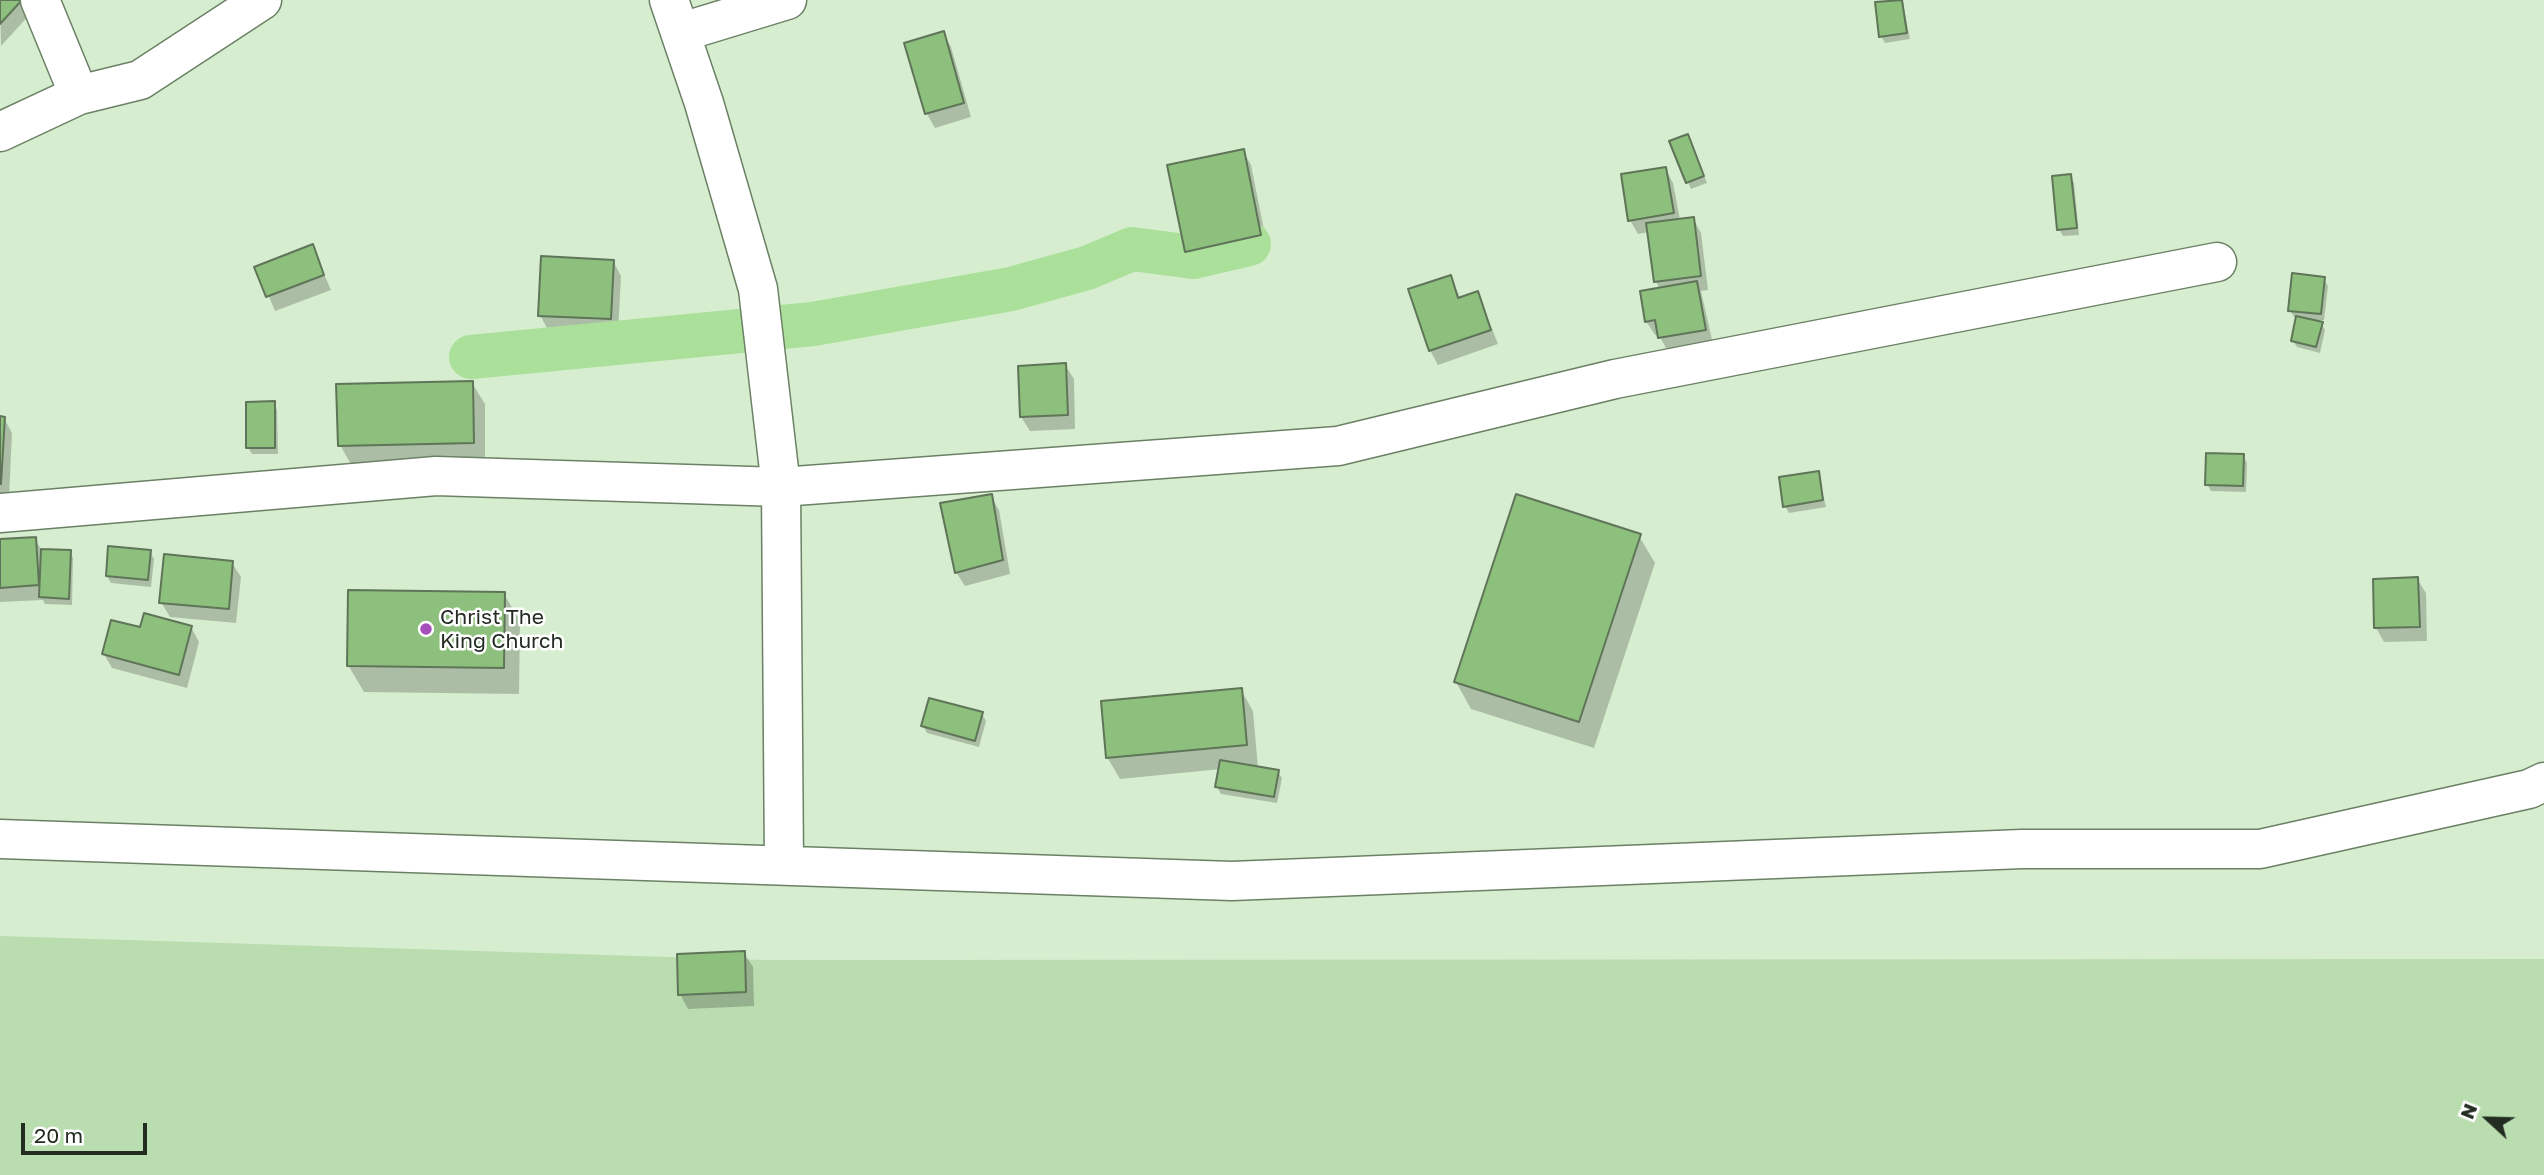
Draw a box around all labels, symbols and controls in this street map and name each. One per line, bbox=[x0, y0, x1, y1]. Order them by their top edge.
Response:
place label: Christ The King Church bbox=[440, 604, 563, 654]
marker: Christ The King Church bbox=[418, 621, 434, 637]
north arrow bbox=[2453, 1084, 2523, 1154]
text: N bbox=[2455, 1100, 2481, 1122]
scale bar bbox=[24, 1108, 150, 1152]
text: 20 m bbox=[34, 1122, 83, 1148]

